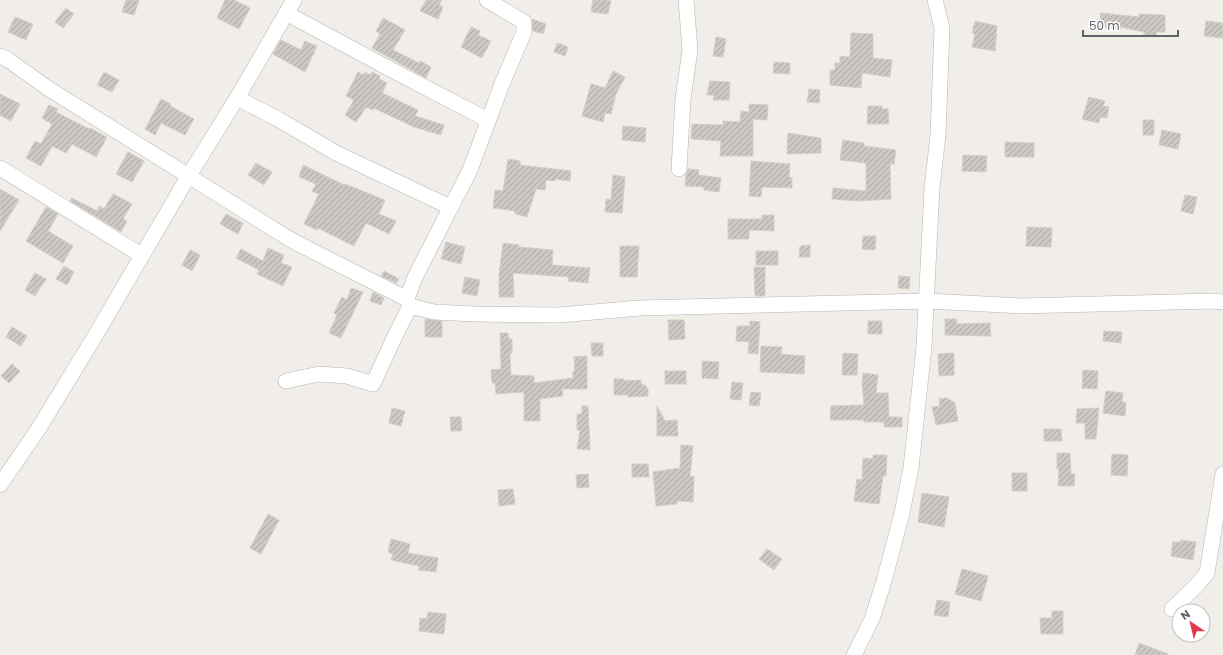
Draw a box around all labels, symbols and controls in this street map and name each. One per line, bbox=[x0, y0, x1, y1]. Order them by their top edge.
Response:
scale bar bbox=[1083, 12, 1178, 38]
text: 50 m bbox=[1089, 17, 1120, 34]
north arrow bbox=[1171, 603, 1211, 643]
text: N bbox=[1177, 606, 1193, 624]

